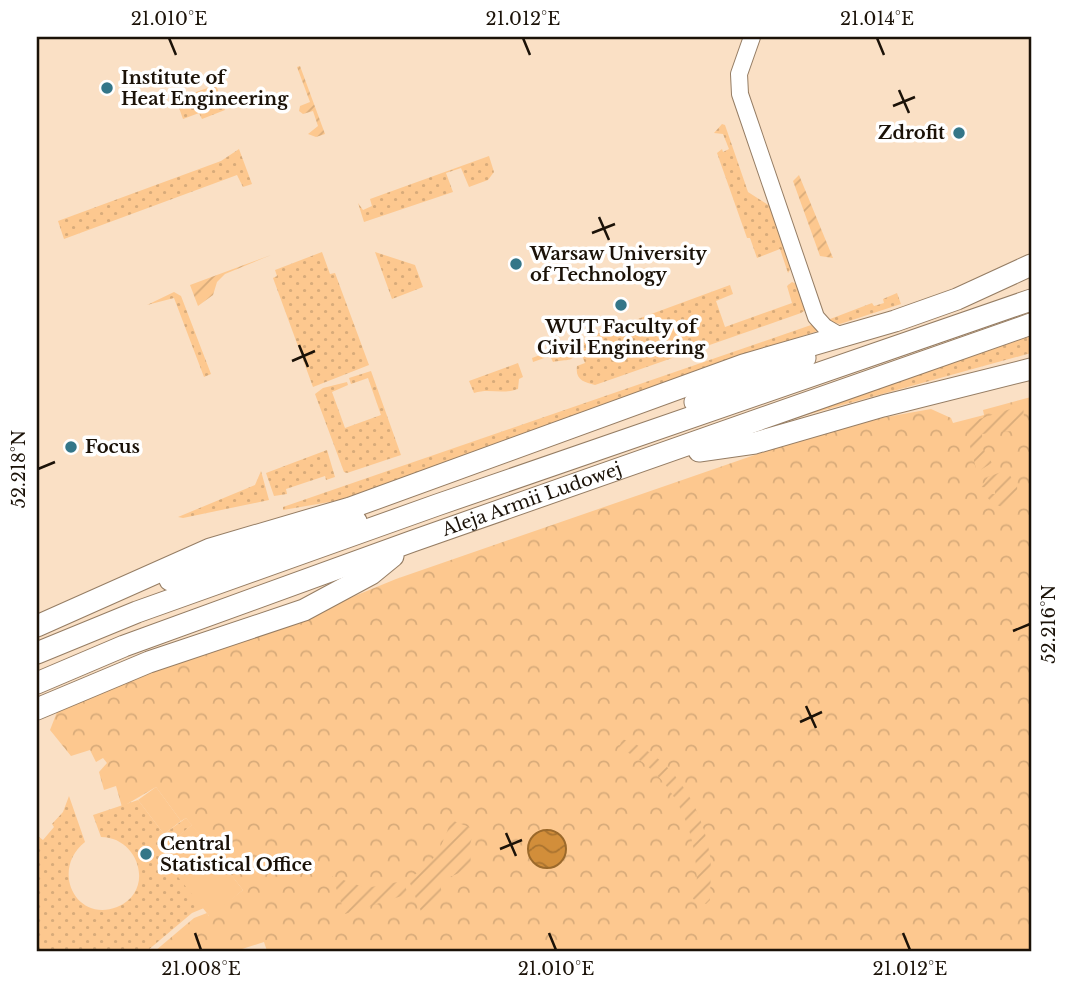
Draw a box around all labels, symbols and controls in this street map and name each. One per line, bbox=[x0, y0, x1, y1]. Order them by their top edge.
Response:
text: 21.010°E bbox=[131, 8, 207, 30]
text: 21.012°E bbox=[486, 8, 560, 30]
text: 21.014°E bbox=[840, 8, 914, 30]
place label: Institute of Heat Engineering bbox=[121, 67, 289, 110]
marker: Institute of Heat Engineering bbox=[99, 80, 115, 96]
place label: Zdrofit bbox=[878, 122, 945, 144]
marker: Zdrofit bbox=[951, 125, 967, 141]
place label: Warsaw University of Technology bbox=[529, 243, 707, 286]
marker: Warsaw University of Technology bbox=[508, 256, 524, 272]
marker: WUT Faculty of Civil Engineering bbox=[613, 297, 629, 313]
place label: WUT Faculty of Civil Engineering bbox=[537, 316, 706, 359]
text: 52.218°N bbox=[8, 430, 30, 508]
place label: Focus bbox=[85, 436, 140, 458]
marker: Focus bbox=[63, 439, 79, 455]
street label: Aleja Armii Ludowej bbox=[438, 458, 625, 541]
text: 52.216°N bbox=[1038, 584, 1060, 664]
place label: Central Statistical Office bbox=[160, 833, 312, 876]
marker: Central Statistical Office bbox=[138, 846, 154, 862]
text: 21.008°E bbox=[161, 958, 241, 980]
text: 21.010°E bbox=[518, 958, 594, 980]
text: 21.012°E bbox=[873, 958, 947, 980]

